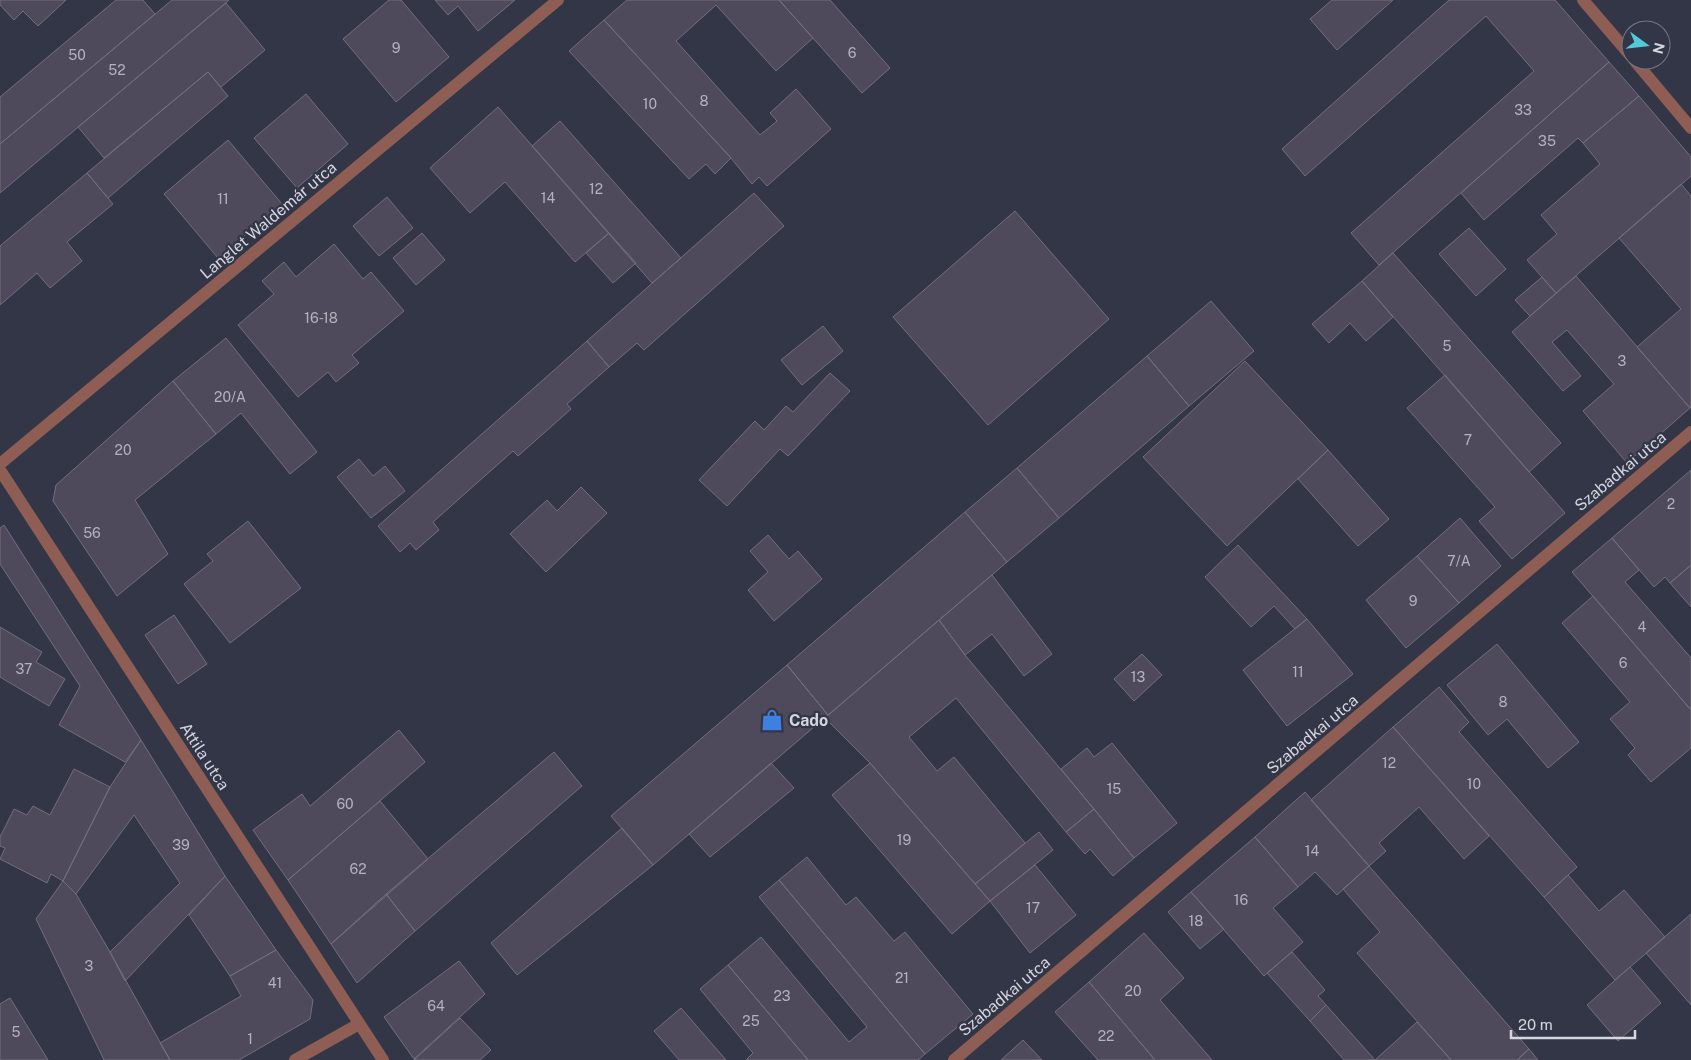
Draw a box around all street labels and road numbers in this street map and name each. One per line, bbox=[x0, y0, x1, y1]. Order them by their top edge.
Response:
street label: Langlet Waldemár utca bbox=[196, 158, 340, 283]
street label: Szabadkai utca bbox=[1571, 428, 1670, 515]
street label: Szabadkai utca bbox=[1263, 691, 1362, 778]
street label: Attila utca bbox=[176, 719, 233, 794]
street label: Szabadkai utca bbox=[955, 953, 1054, 1040]

